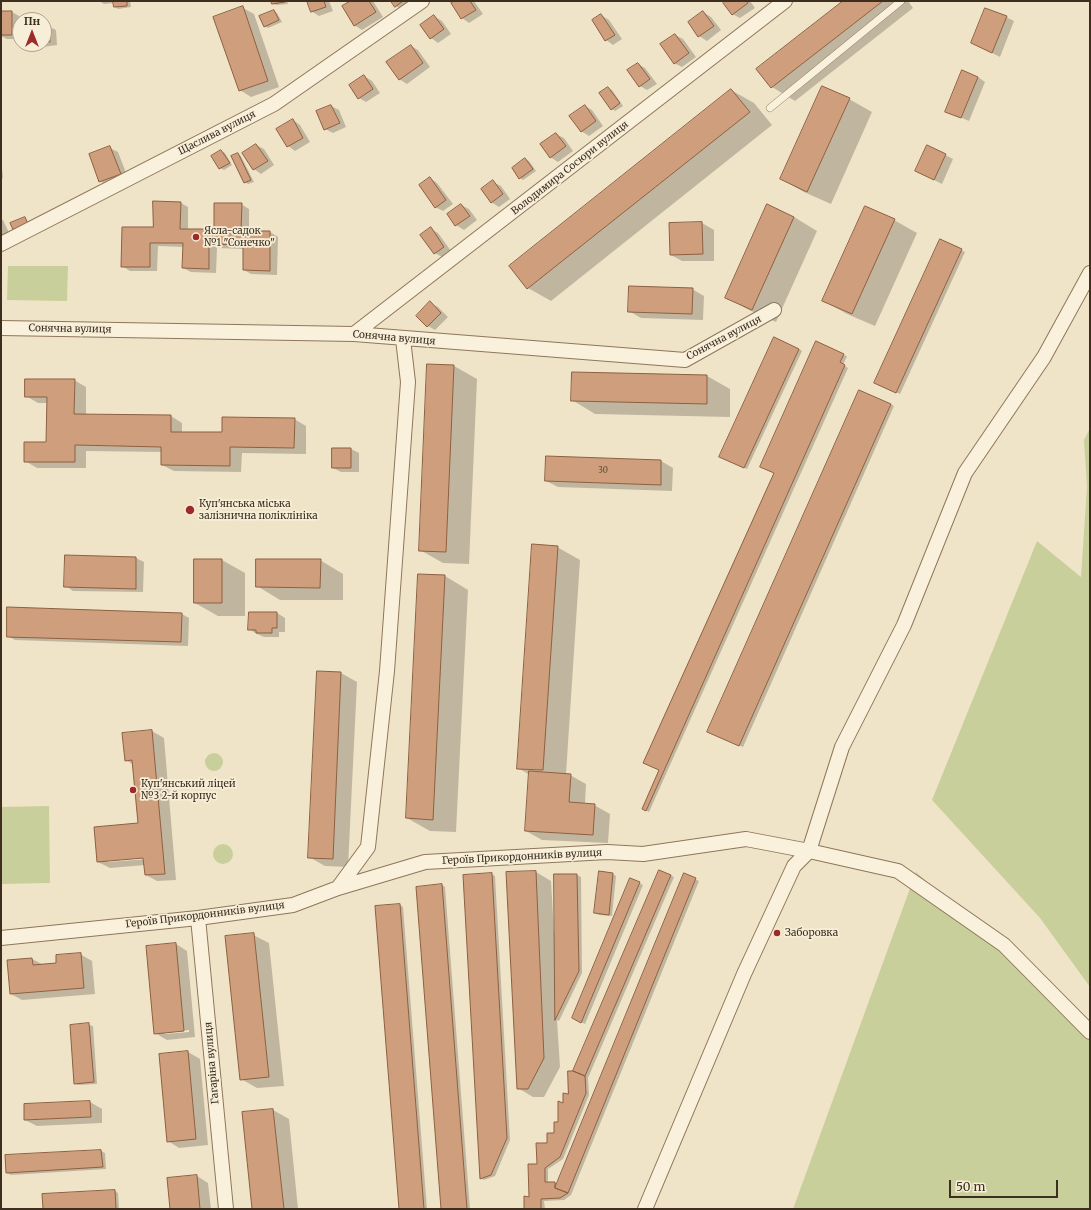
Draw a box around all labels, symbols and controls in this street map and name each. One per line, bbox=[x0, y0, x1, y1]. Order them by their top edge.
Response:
north arrow bbox=[12, 12, 52, 52]
text: Пн bbox=[24, 14, 40, 28]
street label: Щаслива вулиця bbox=[176, 108, 258, 158]
street label: Володимира Сосюри вулиця bbox=[509, 119, 631, 217]
place label: Ясла-садок №1 "Сонечко" bbox=[204, 225, 275, 248]
marker: Ясла-садок №1 "Сонечко" bbox=[191, 232, 201, 242]
street label: Сонячна вулиця bbox=[685, 313, 763, 363]
street label: Сонячна вулиця bbox=[28, 322, 112, 336]
street label: Сонячна вулиця bbox=[352, 328, 436, 348]
house number: 30 bbox=[598, 466, 608, 476]
place label: Куп'янська міська залізнична поліклініка bbox=[199, 498, 318, 522]
marker: Куп'янська міська залізнична поліклініка bbox=[184, 504, 196, 516]
place label: Куп'янський ліцей №3 2-й корпус bbox=[141, 778, 236, 802]
marker: Куп'янський ліцей №3 2-й корпус bbox=[128, 785, 138, 795]
street label: Героїв Прикордонників вулиця bbox=[442, 847, 602, 867]
street label: Героїв Прикордонників вулиця bbox=[125, 899, 285, 931]
place label: Заборовка bbox=[785, 927, 838, 939]
marker: Заборовка bbox=[772, 928, 782, 938]
street label: Гагаріна вулиця bbox=[202, 1021, 222, 1105]
scale bar bbox=[951, 1172, 1060, 1198]
text: 50 m bbox=[956, 1179, 985, 1194]

